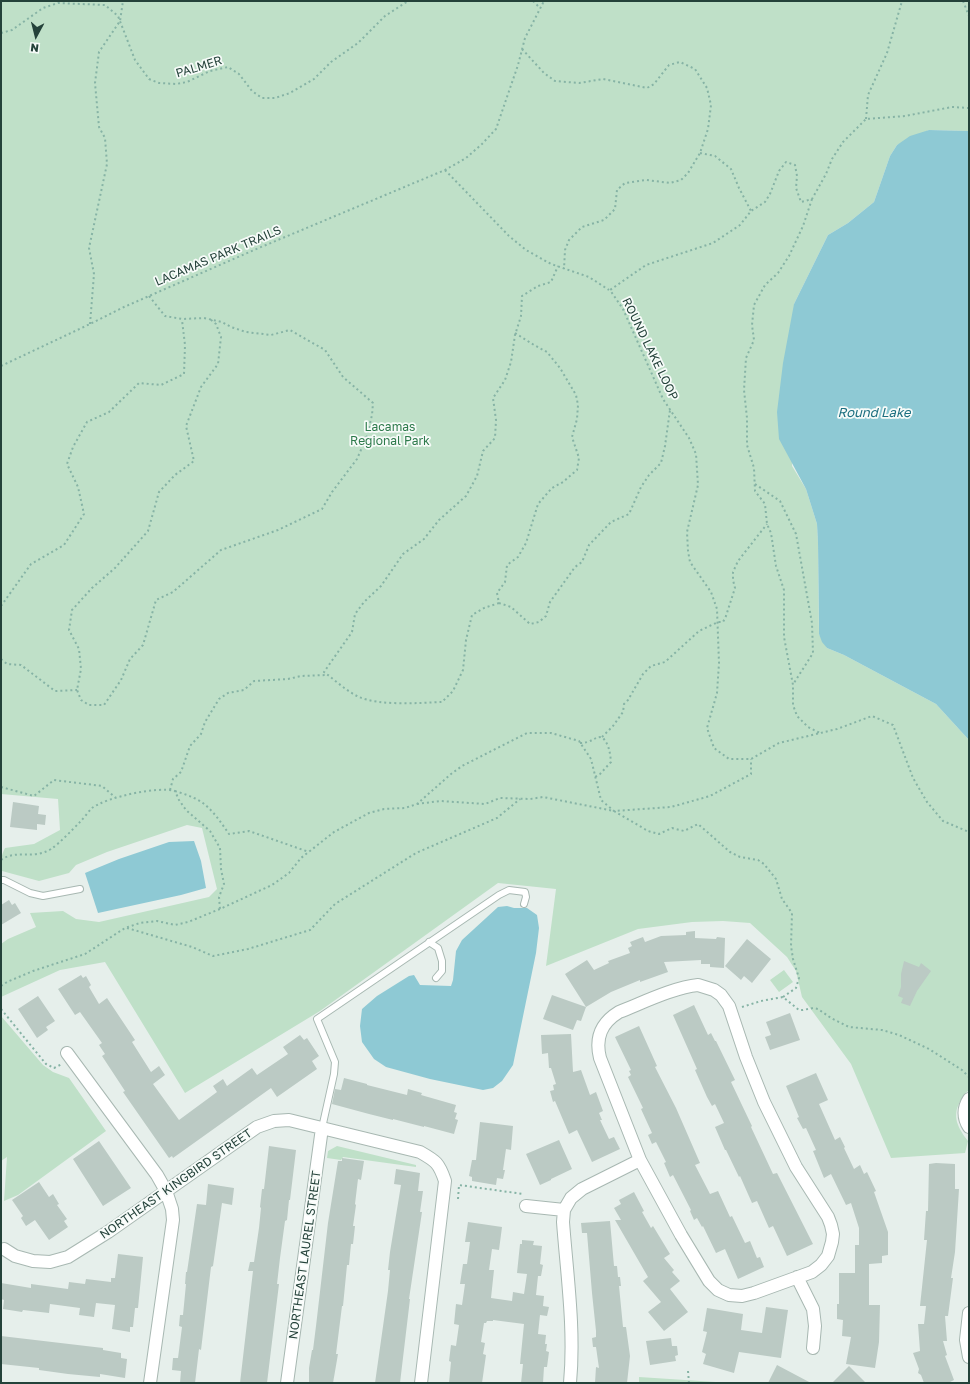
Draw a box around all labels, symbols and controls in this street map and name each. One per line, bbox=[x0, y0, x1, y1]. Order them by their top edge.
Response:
north arrow bbox=[16, 16, 56, 56]
text: N bbox=[30, 41, 39, 55]
street label: PALMER bbox=[174, 53, 224, 81]
street label: LACAMAS PARK TRAILS bbox=[153, 223, 283, 289]
street label: ROUND LAKE LOOP bbox=[619, 295, 681, 403]
water label: Round Lake bbox=[837, 405, 911, 421]
park label: Lacamas Regional Park bbox=[350, 420, 430, 448]
street label: NORTHEAST KINGBIRD STREET bbox=[97, 1126, 255, 1242]
street label: NORTHEAST LAUREL STREET bbox=[286, 1170, 324, 1340]

